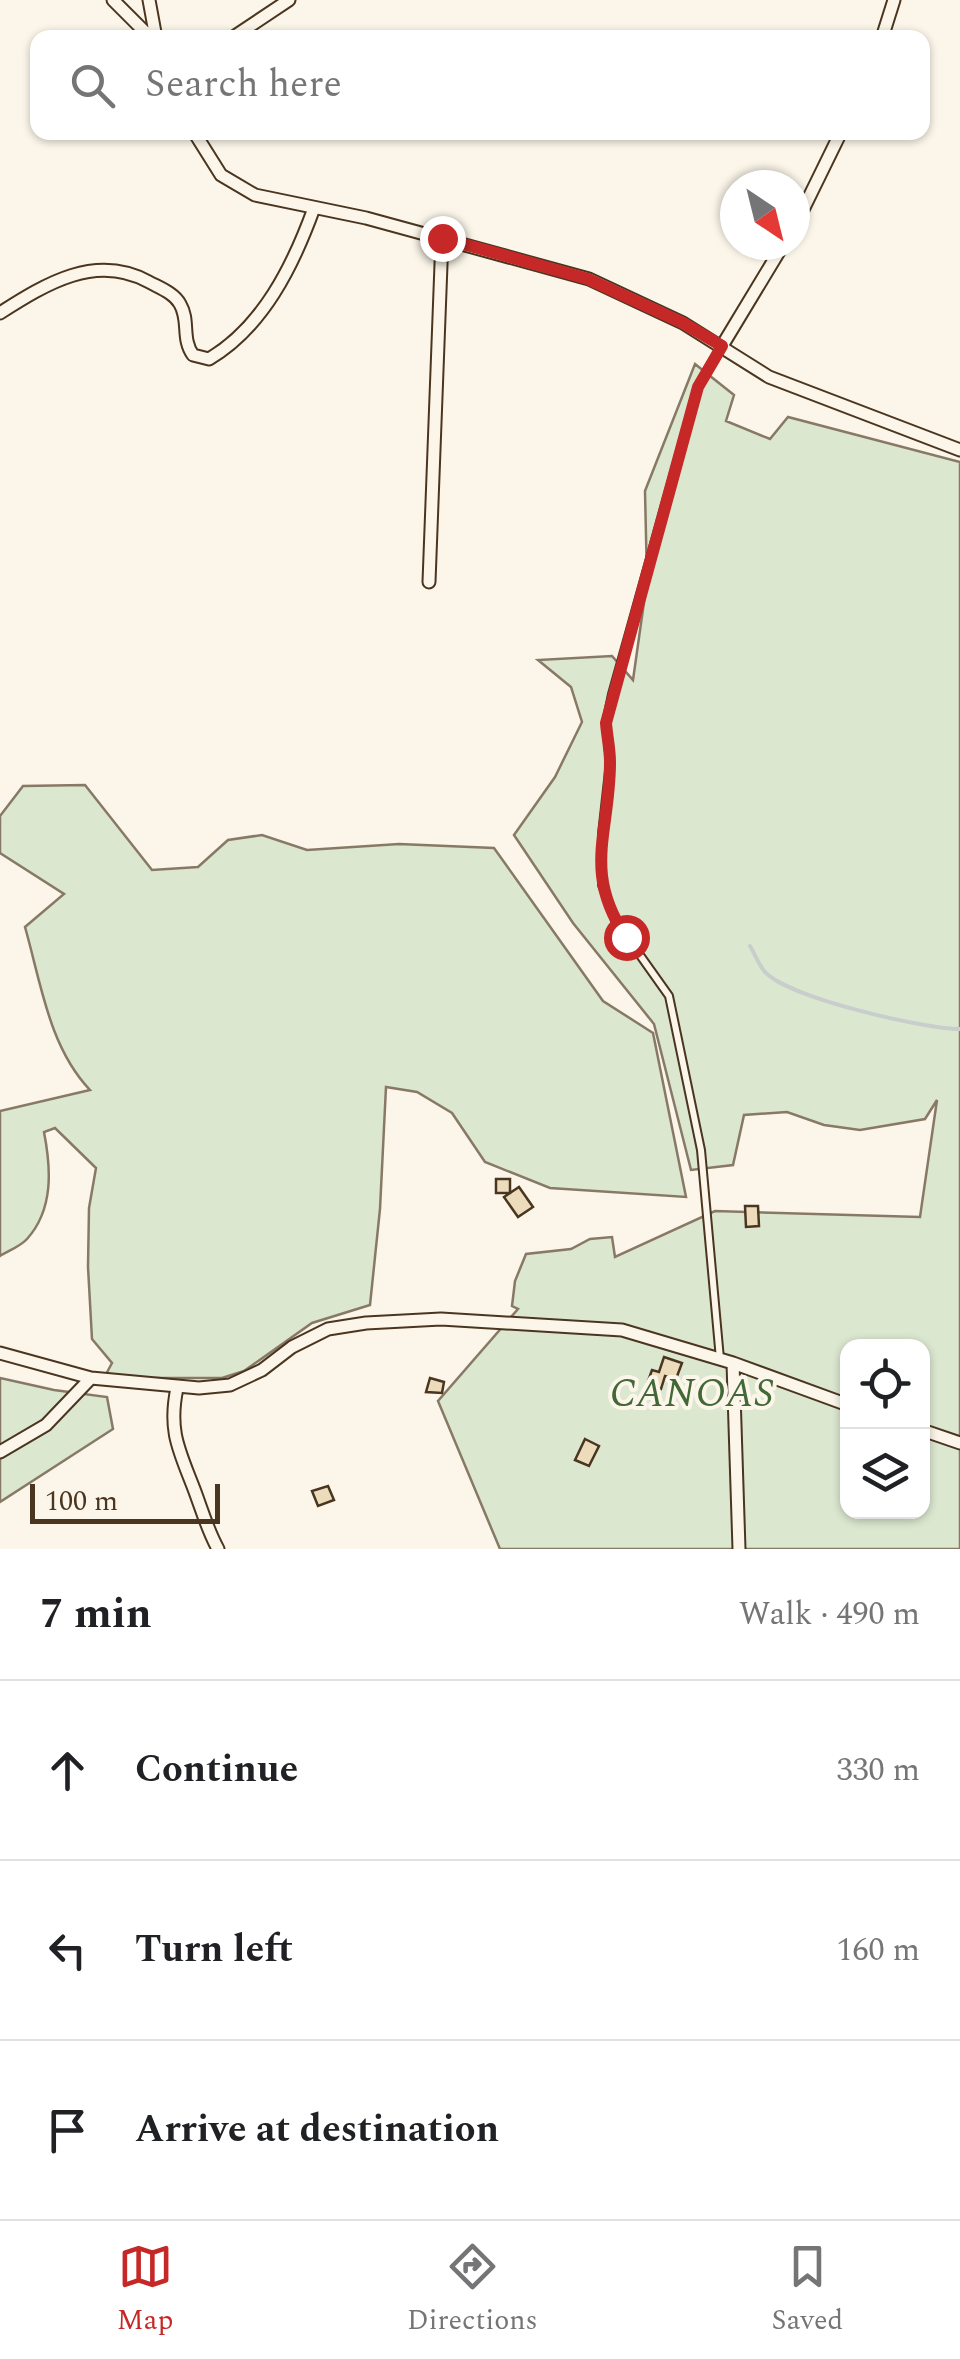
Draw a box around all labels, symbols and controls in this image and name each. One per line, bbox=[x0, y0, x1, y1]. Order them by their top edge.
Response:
search box bbox=[30, 30, 930, 140]
text: Search here bbox=[145, 56, 342, 114]
icon: search bbox=[65, 58, 120, 113]
north arrow bbox=[720, 170, 810, 260]
route end bbox=[420, 216, 466, 262]
route start bbox=[604, 915, 650, 961]
map controls bbox=[840, 1339, 930, 1519]
button: locate bbox=[840, 1339, 930, 1429]
park label: CANOAS bbox=[610, 1364, 774, 1425]
button: layers bbox=[840, 1429, 930, 1519]
scale bar bbox=[30, 1479, 220, 1524]
text: 100 m bbox=[45, 1480, 118, 1523]
text: 7 min bbox=[40, 1583, 152, 1646]
text: Walk · 490 m bbox=[739, 1590, 920, 1639]
text: Continue bbox=[135, 1741, 298, 1799]
icon: ahead bbox=[40, 1743, 95, 1798]
text: 330 m bbox=[836, 1746, 920, 1795]
text: Turn left bbox=[135, 1921, 293, 1979]
icon: left bbox=[40, 1923, 95, 1978]
text: 160 m bbox=[836, 1926, 920, 1975]
text: Arrive at destination bbox=[135, 2101, 499, 2159]
icon: arrive bbox=[40, 2103, 95, 2158]
tab: Map bbox=[117, 2239, 173, 2342]
tab: Directions bbox=[407, 2239, 538, 2342]
tab: Saved bbox=[771, 2239, 843, 2342]

